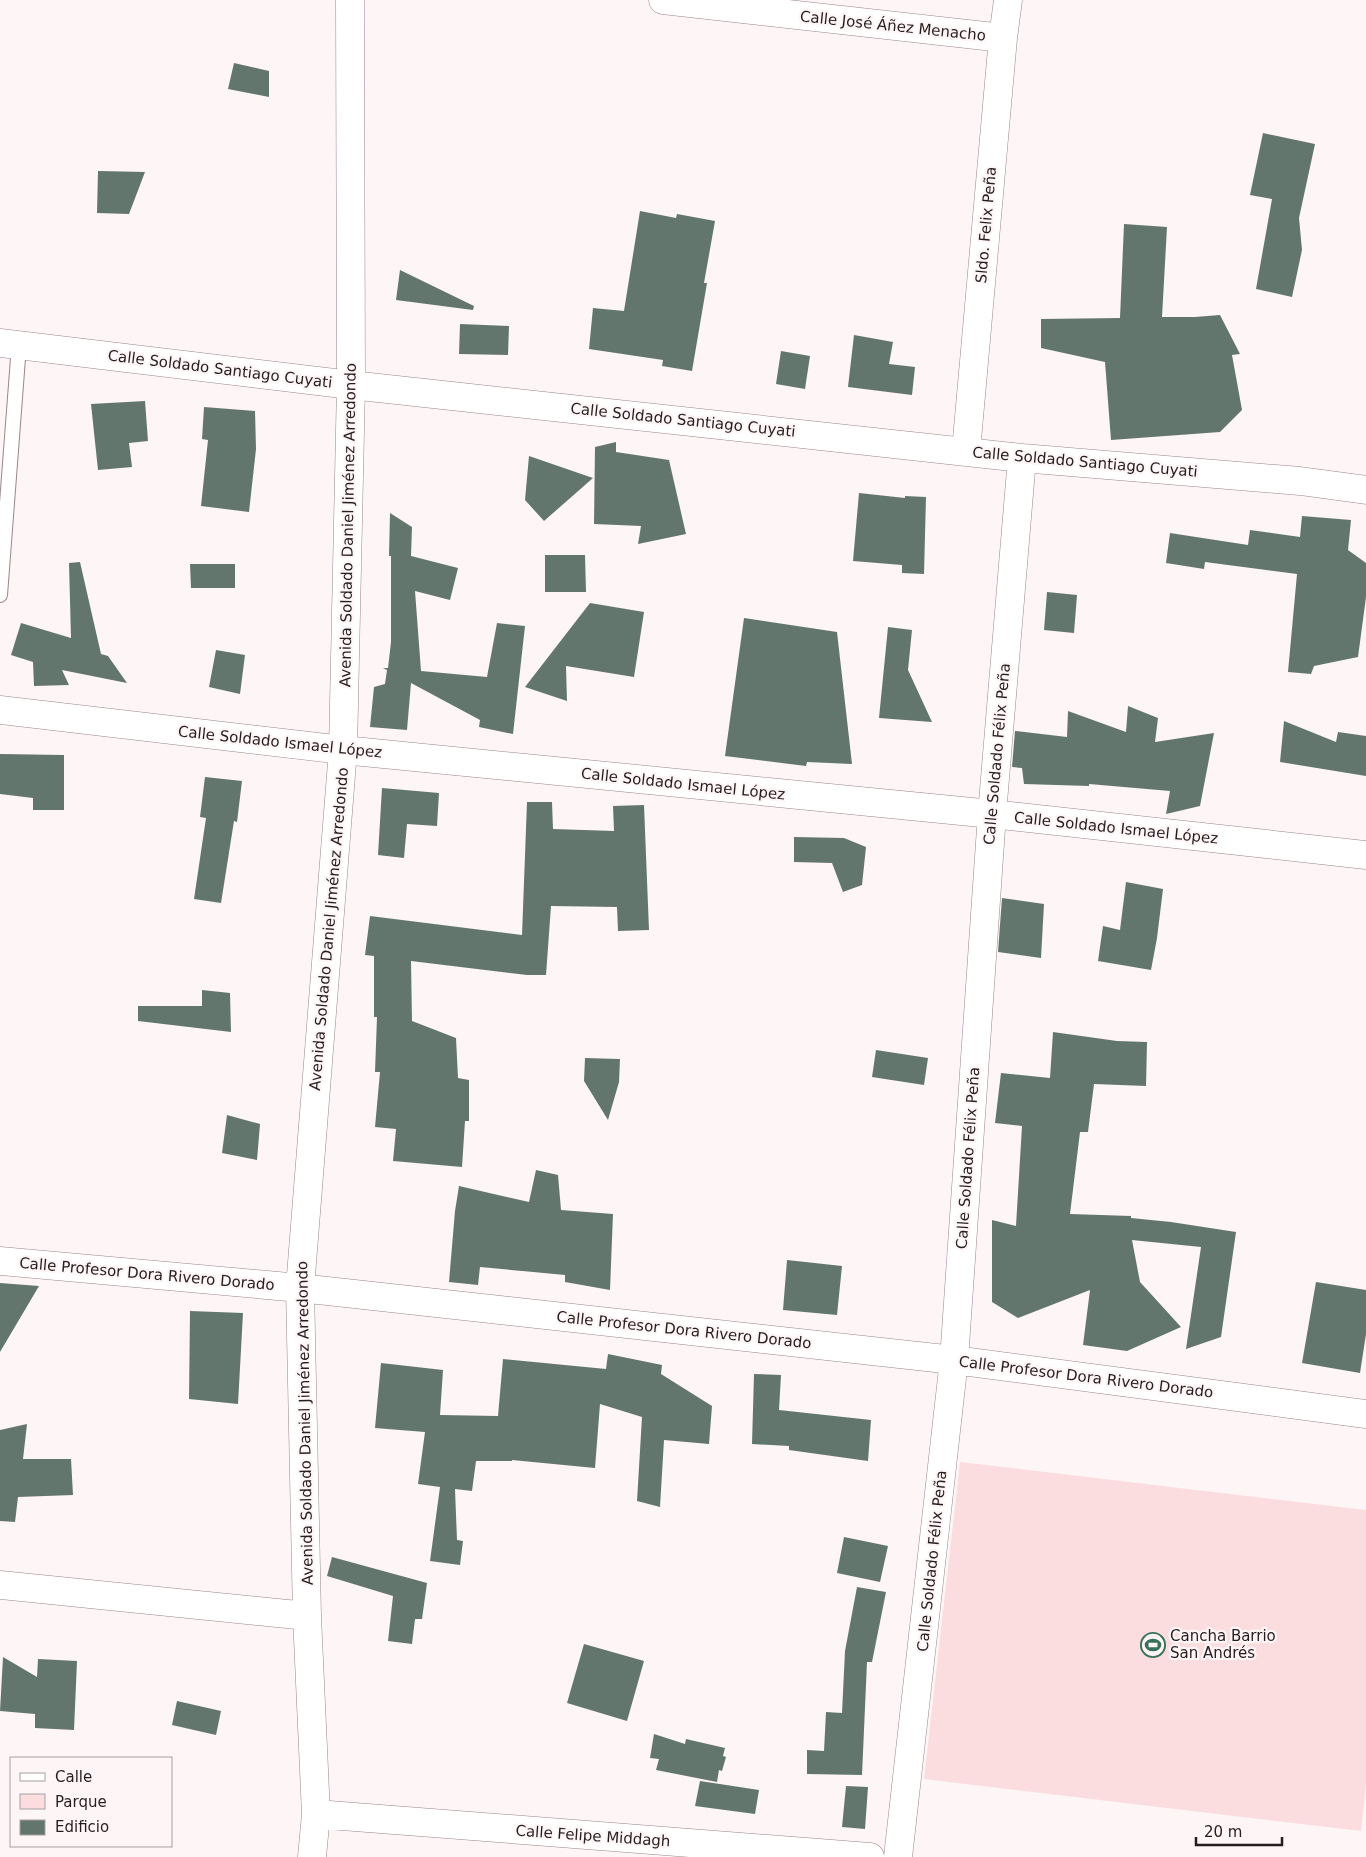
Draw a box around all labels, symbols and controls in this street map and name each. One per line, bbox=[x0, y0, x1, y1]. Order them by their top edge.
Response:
street label: Calle José Áñez Menacho bbox=[799, 6, 987, 45]
street label: Sldo. Felix Peña bbox=[972, 166, 1000, 284]
street label: Calle Soldado Santiago Cuyati bbox=[107, 346, 333, 392]
street label: Avenida Soldado Daniel Jiménez Arredondo bbox=[336, 363, 360, 687]
street label: Calle Soldado Santiago Cuyati bbox=[570, 399, 796, 441]
street label: Calle Soldado Santiago Cuyati bbox=[972, 443, 1198, 481]
street label: Calle Soldado Félix Peña bbox=[980, 662, 1014, 846]
street label: Calle Soldado Ismael López bbox=[177, 722, 383, 762]
street label: Calle Soldado Ismael López bbox=[580, 764, 786, 804]
street label: Avenida Soldado Daniel Jiménez Arredondo bbox=[306, 767, 352, 1091]
street label: Calle Soldado Ismael López bbox=[1013, 808, 1219, 848]
street label: Calle Soldado Félix Peña bbox=[953, 1066, 983, 1250]
street label: Calle Profesor Dora Rivero Dorado bbox=[19, 1254, 275, 1294]
street label: Avenida Soldado Daniel Jiménez Arredondo bbox=[293, 1261, 317, 1585]
street label: Calle Profesor Dora Rivero Dorado bbox=[556, 1308, 812, 1352]
street label: Calle Profesor Dora Rivero Dorado bbox=[958, 1352, 1214, 1402]
street label: Calle Soldado Félix Peña bbox=[914, 1469, 950, 1653]
place label: Cancha Barrio San Andrés bbox=[1170, 1627, 1276, 1662]
sports icon: Cancha Barrio San Andrés bbox=[1140, 1632, 1166, 1658]
legend bbox=[10, 1757, 172, 1847]
text: Calle bbox=[55, 1768, 92, 1786]
text: Parque bbox=[55, 1793, 107, 1811]
scale bar bbox=[1196, 1814, 1282, 1846]
text: Edificio bbox=[55, 1818, 109, 1836]
street label: Calle Felipe Middagh bbox=[515, 1822, 671, 1850]
text: 20 m bbox=[1204, 1823, 1242, 1841]

